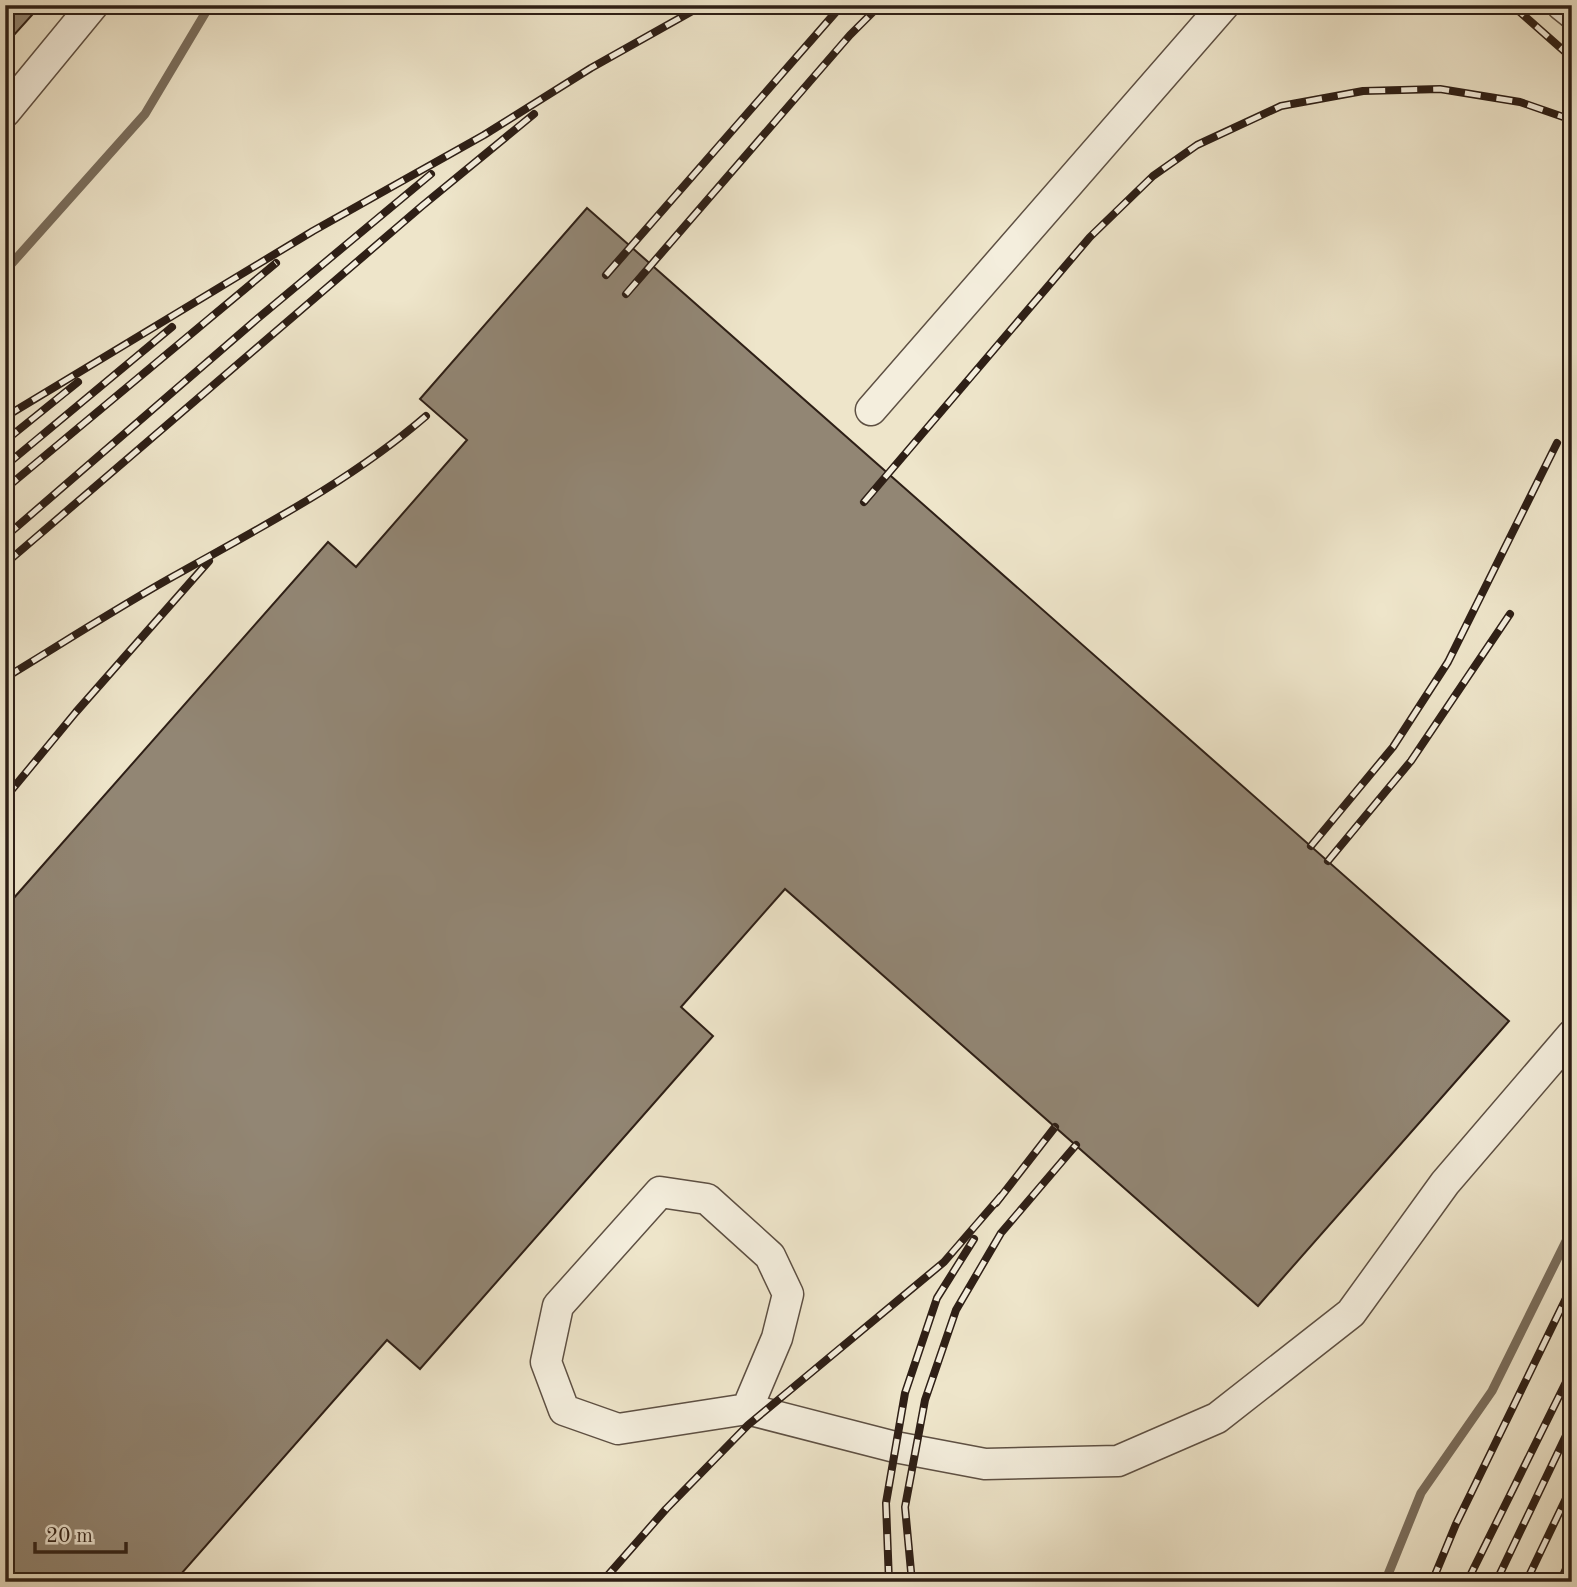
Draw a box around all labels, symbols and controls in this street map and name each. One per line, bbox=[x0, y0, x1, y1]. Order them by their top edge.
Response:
scale bar bbox=[35, 1510, 126, 1554]
text: 20 m bbox=[46, 1526, 93, 1547]

